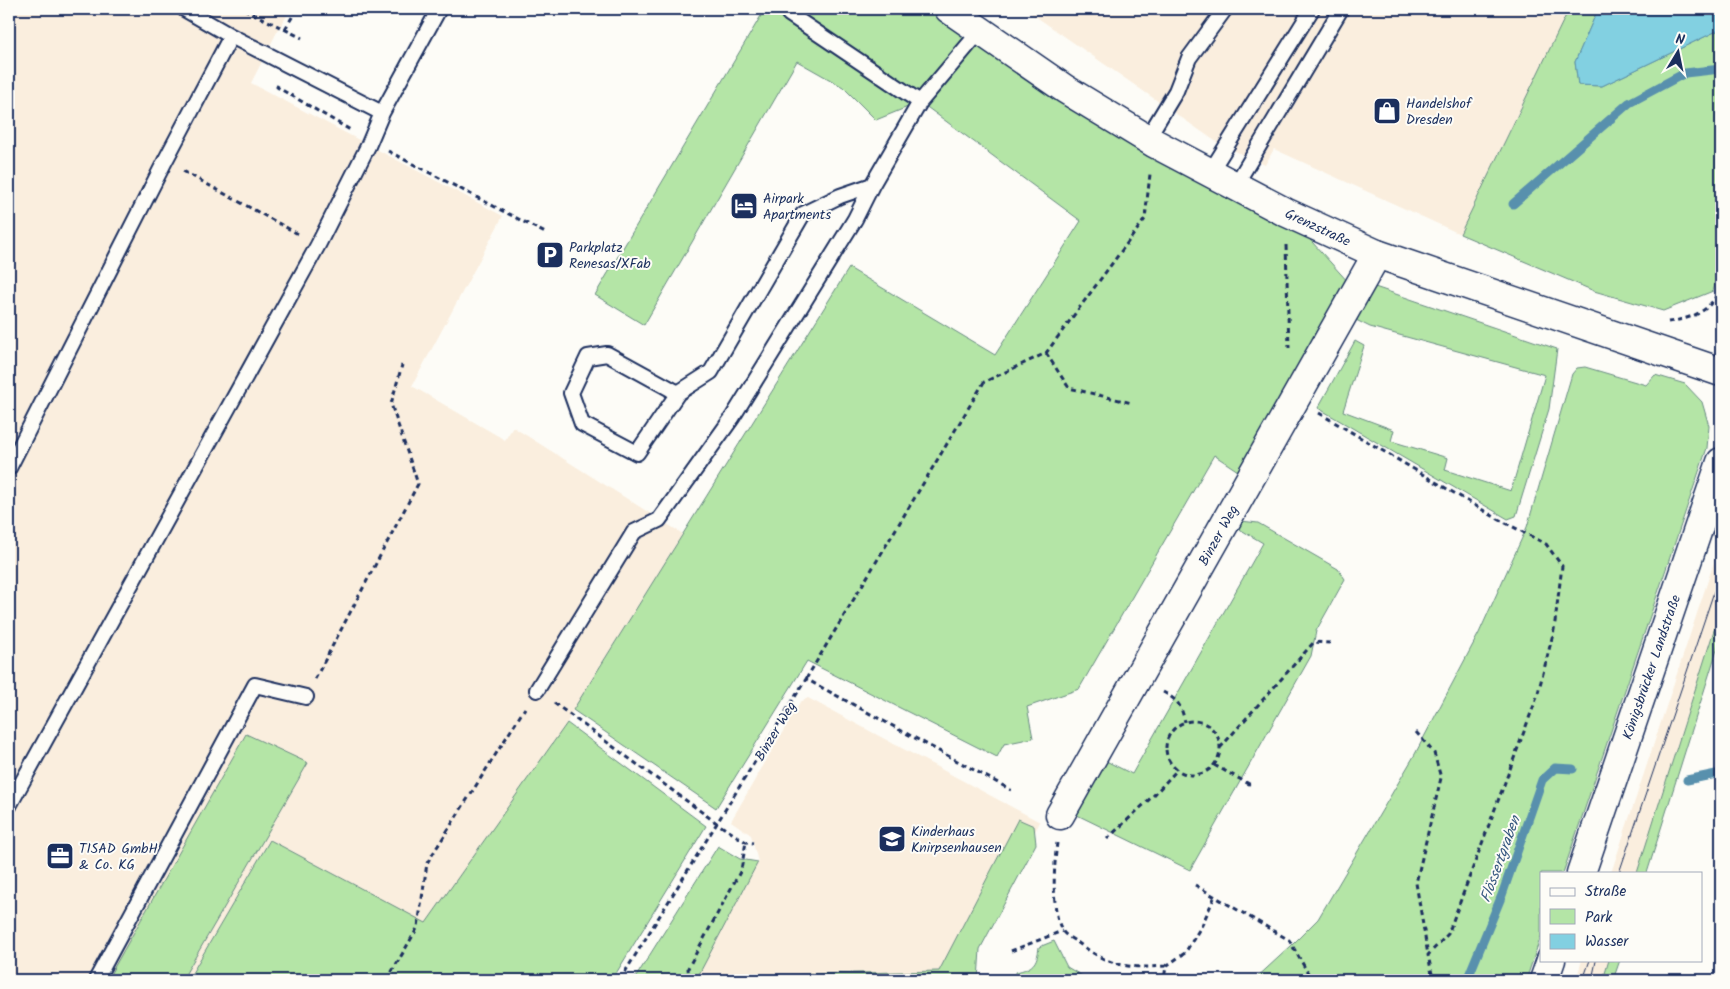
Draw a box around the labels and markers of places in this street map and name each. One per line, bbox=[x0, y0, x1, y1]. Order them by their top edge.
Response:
place label: Handelshof Dresden bbox=[1406, 93, 1473, 131]
shop icon: Handelshof Dresden bbox=[1372, 96, 1402, 126]
place label: Airpark Apartments bbox=[763, 188, 831, 226]
hotel icon: Airpark Apartments bbox=[729, 191, 759, 221]
place label: Parkplatz Renesas/XFab bbox=[569, 237, 651, 275]
parking icon: Parkplatz Renesas/XFab bbox=[535, 240, 565, 270]
place label: Kinderhaus Knirpsenhausen bbox=[911, 821, 1002, 859]
school or university icon: Kinderhaus Knirpsenhausen bbox=[877, 824, 907, 854]
place label: TISAD GmbH & Co. KG bbox=[79, 838, 158, 876]
office icon: TISAD GmbH & Co. KG bbox=[45, 841, 75, 871]

